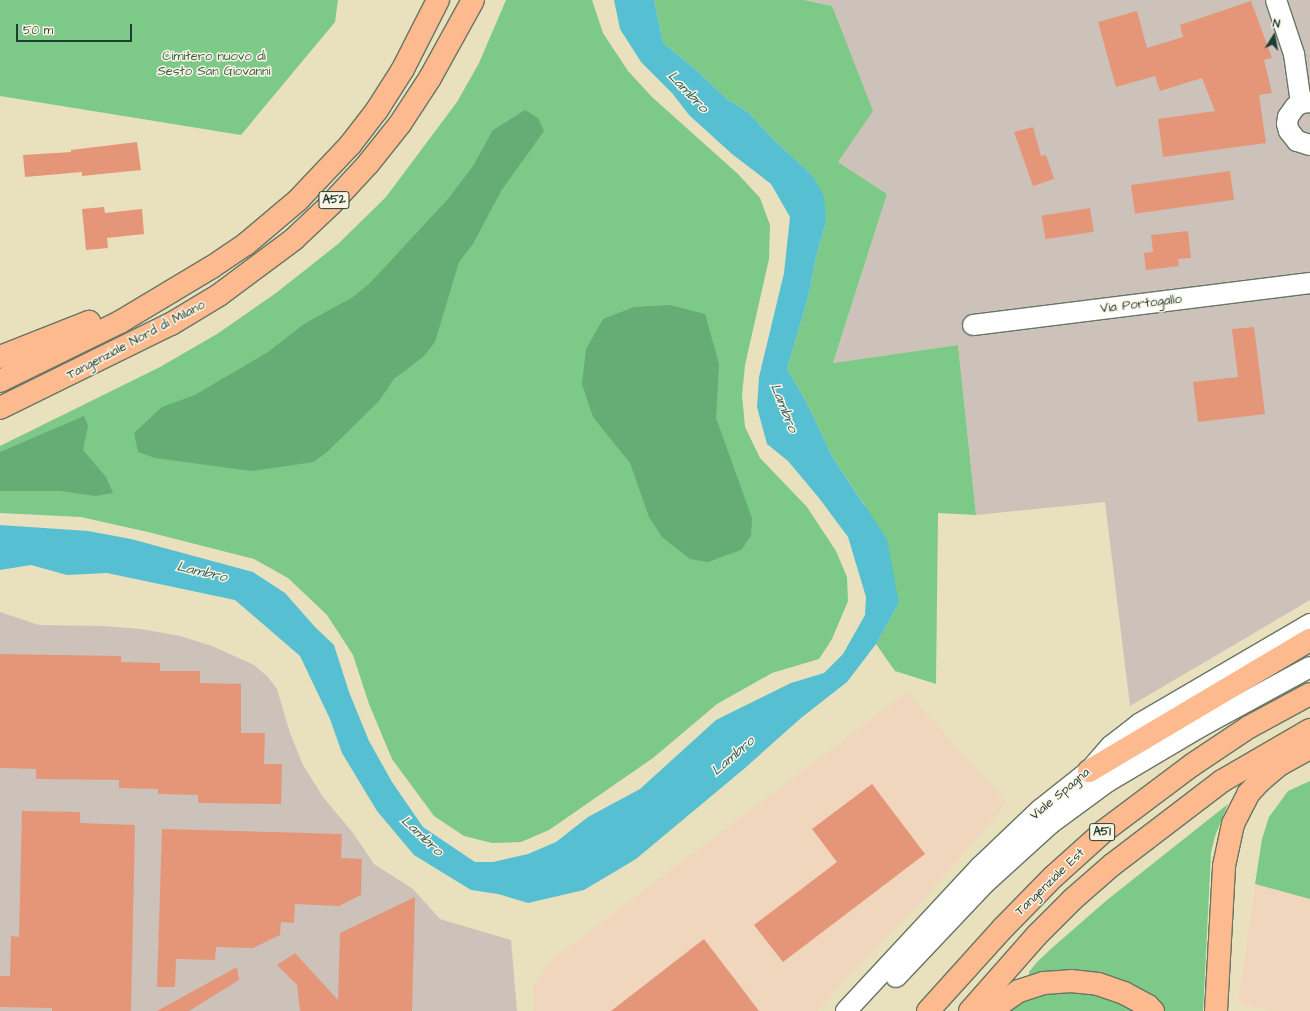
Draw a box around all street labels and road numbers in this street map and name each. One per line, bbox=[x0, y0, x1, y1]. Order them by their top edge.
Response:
road number: A52 bbox=[318, 190, 350, 210]
street label: Via Portogallo bbox=[1099, 291, 1183, 317]
street label: Tangenziale Nord di Milano bbox=[64, 297, 208, 383]
street label: Viale Spagna bbox=[1027, 765, 1093, 823]
road number: A51 bbox=[1089, 822, 1115, 842]
street label: Tangenziale Est bbox=[1012, 845, 1088, 919]

